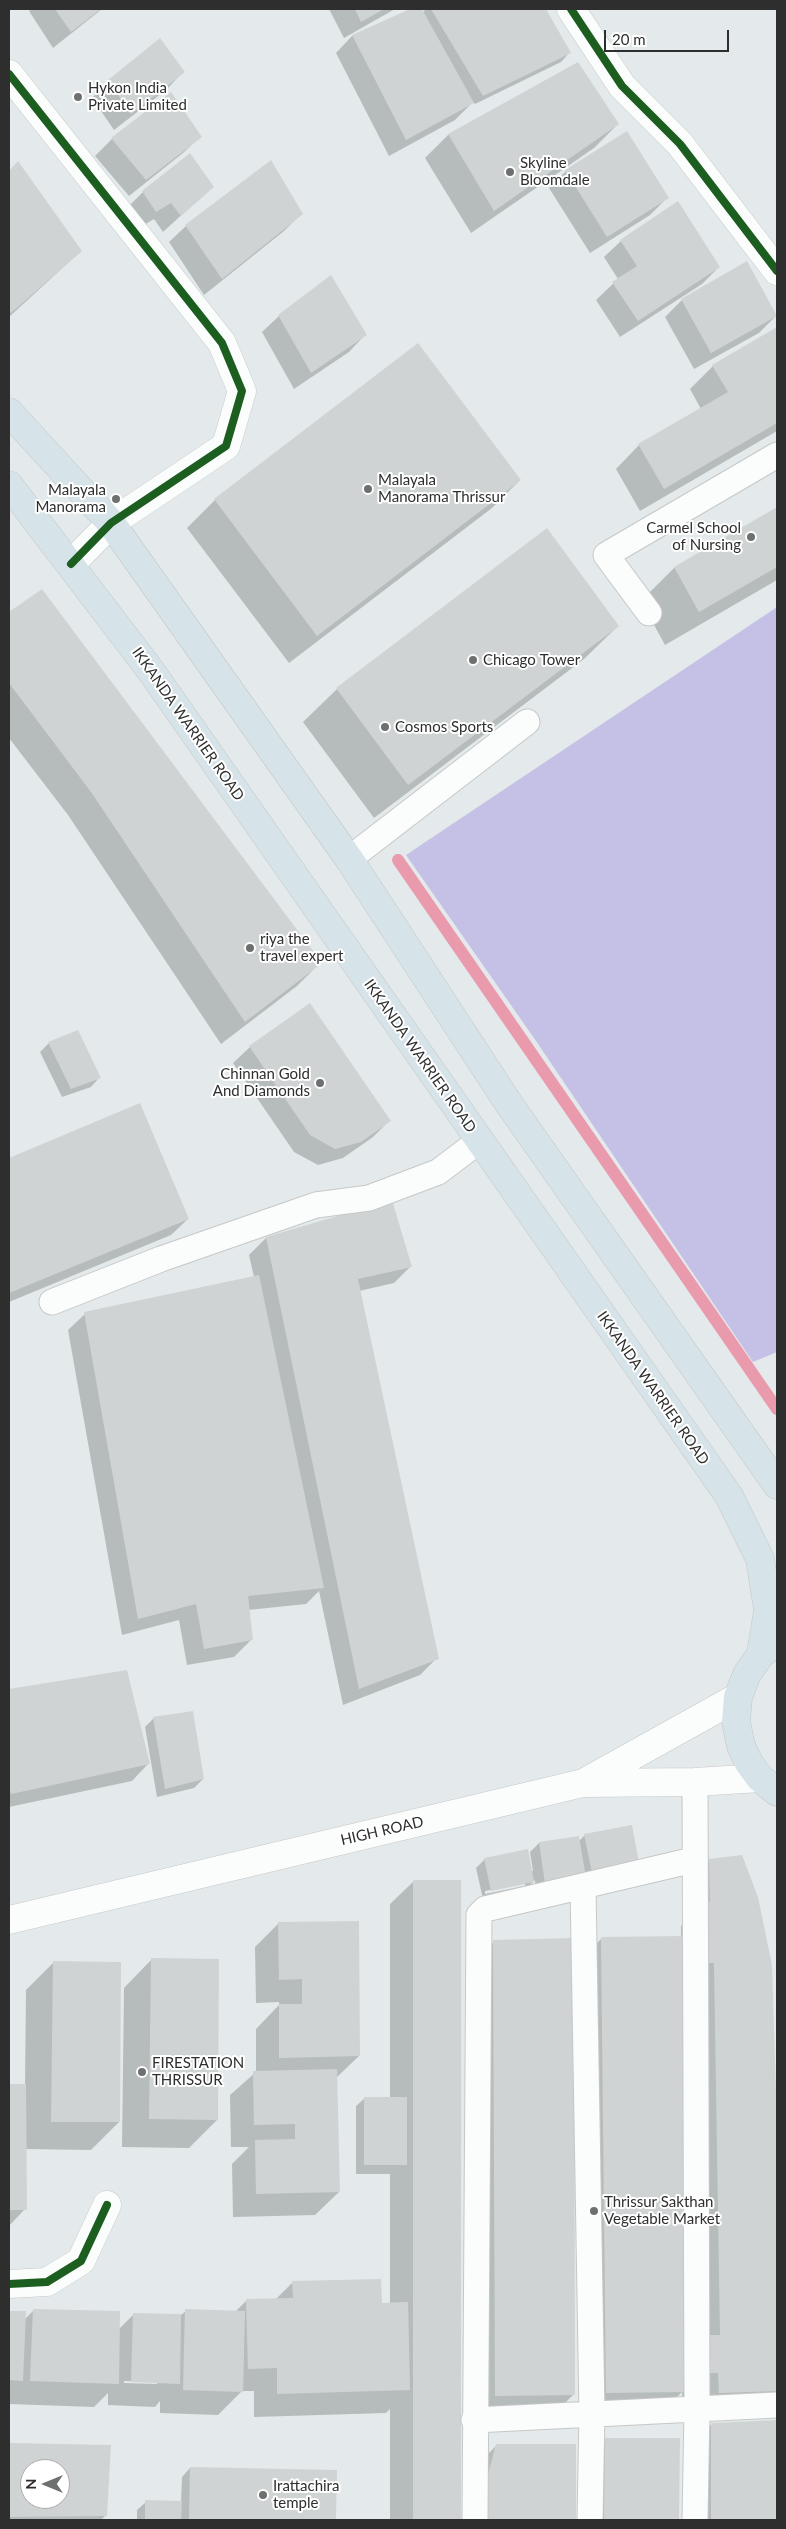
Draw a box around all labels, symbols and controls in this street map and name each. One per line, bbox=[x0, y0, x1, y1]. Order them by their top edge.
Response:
scale bar bbox=[606, 20, 731, 52]
text: 20 m bbox=[612, 30, 646, 48]
place label: Hykon India Private Limited bbox=[88, 79, 187, 114]
marker: Hykon India Private Limited bbox=[72, 91, 84, 103]
place label: Skyline Bloomdale bbox=[520, 154, 590, 189]
marker: Skyline Bloomdale bbox=[504, 166, 516, 178]
place label: Malayala Manorama Thrissur bbox=[378, 471, 505, 506]
place label: Malayala Manorama bbox=[35, 481, 106, 516]
marker: Malayala Manorama Thrissur bbox=[362, 483, 374, 495]
marker: Malayala Manorama bbox=[110, 493, 122, 505]
place label: Carmel School of Nursing bbox=[646, 519, 741, 554]
marker: Carmel School of Nursing bbox=[745, 531, 757, 543]
street label: IKKANDA WARRIER ROAD bbox=[128, 644, 248, 804]
place label: Chicago Tower bbox=[483, 651, 580, 669]
marker: Chicago Tower bbox=[467, 654, 479, 666]
place label: Cosmos Sports bbox=[395, 718, 493, 736]
marker: Cosmos Sports bbox=[379, 721, 391, 733]
place label: riya the travel expert bbox=[260, 930, 343, 965]
marker: riya the travel expert bbox=[244, 942, 256, 954]
street label: IKKANDA WARRIER ROAD bbox=[360, 976, 480, 1136]
place label: Chinnan Gold And Diamonds bbox=[213, 1065, 310, 1100]
marker: Chinnan Gold And Diamonds bbox=[314, 1077, 326, 1089]
street label: IKKANDA WARRIER ROAD bbox=[593, 1308, 713, 1468]
street label: HIGH ROAD bbox=[339, 1813, 425, 1849]
place label: FIRESTATION THRISSUR bbox=[152, 2054, 244, 2089]
marker: FIRESTATION THRISSUR bbox=[136, 2066, 148, 2078]
place label: Thrissur Sakthan Vegetable Market bbox=[604, 2193, 720, 2228]
marker: Thrissur Sakthan Vegetable Market bbox=[588, 2205, 600, 2217]
north arrow bbox=[20, 2459, 70, 2509]
place label: Irattachira temple bbox=[273, 2477, 339, 2512]
text: N bbox=[22, 2479, 39, 2489]
marker: Irattachira temple bbox=[257, 2489, 269, 2501]

